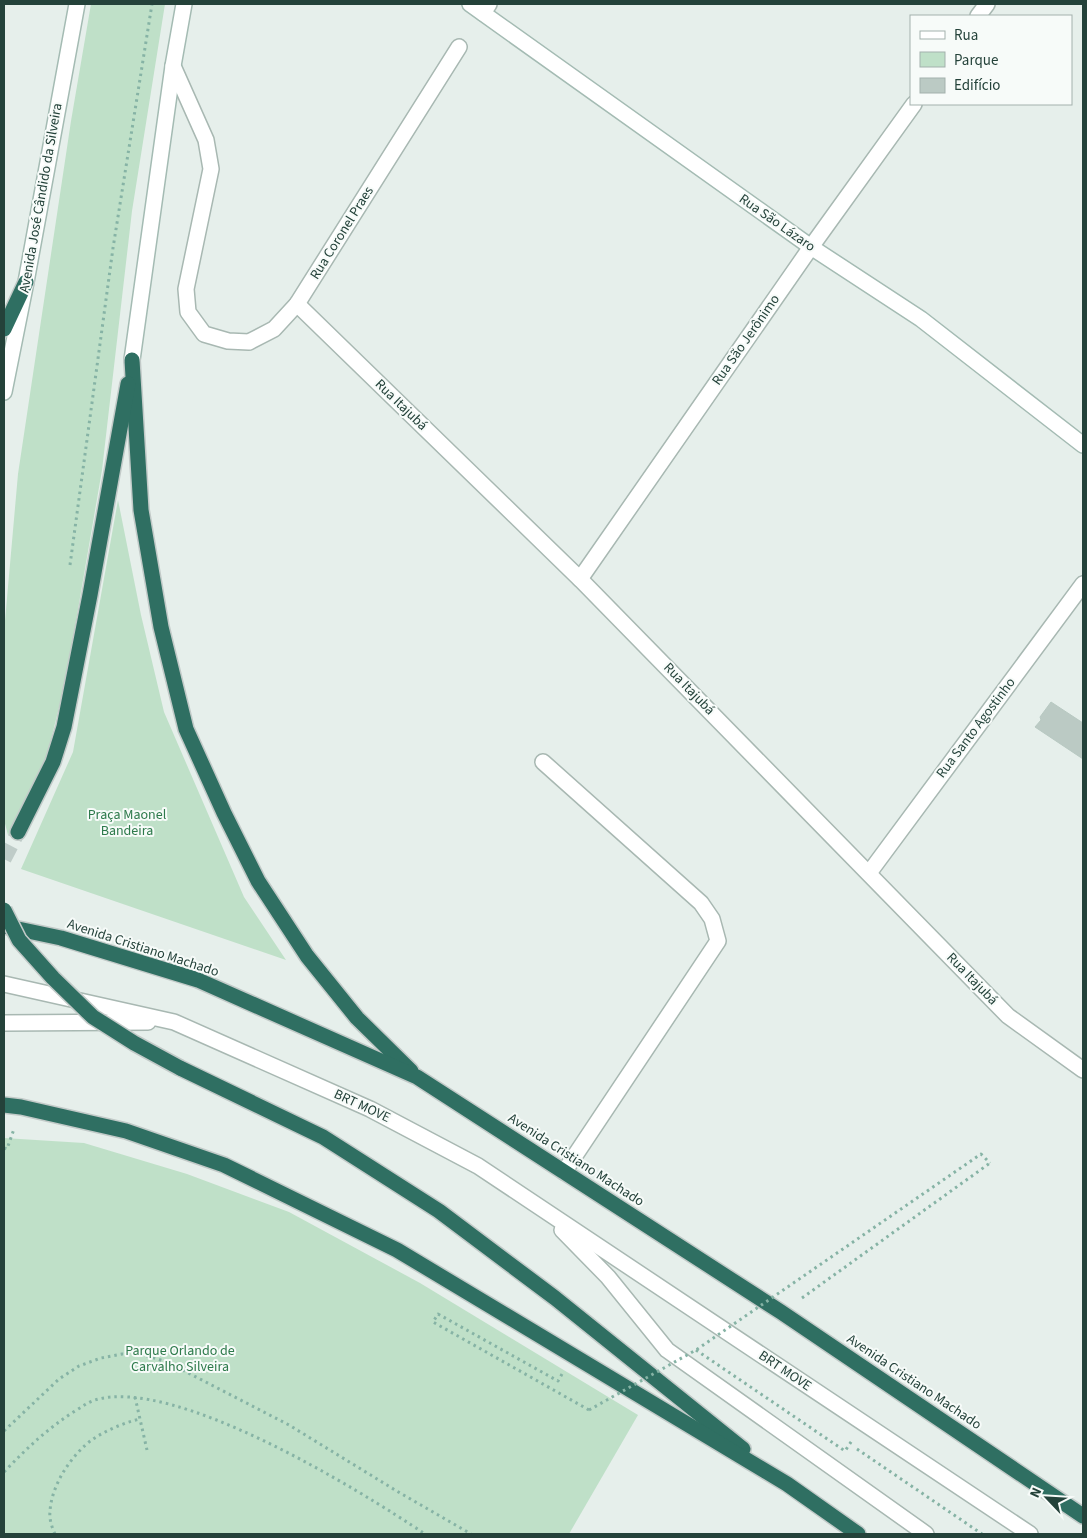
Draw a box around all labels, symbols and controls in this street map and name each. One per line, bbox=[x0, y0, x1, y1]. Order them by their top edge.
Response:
legend bbox=[910, 15, 1072, 105]
text: Rua bbox=[954, 25, 978, 46]
text: Parque bbox=[954, 50, 998, 71]
text: Edifício bbox=[954, 75, 1001, 96]
street label: Avenida José Cândido da Silveira bbox=[14, 102, 68, 294]
street label: Rua Coronel Praes bbox=[305, 182, 379, 284]
street label: Rua São Lázaro bbox=[735, 189, 819, 257]
street label: Rua São Jerônimo bbox=[707, 291, 785, 389]
street label: Rua Itajubá bbox=[370, 375, 432, 435]
street label: Rua Itajubá bbox=[659, 658, 719, 720]
street label: Rua Santo Agostinho bbox=[932, 674, 1020, 782]
park label: Praça Maonel Bandeira bbox=[88, 805, 167, 841]
street label: Avenida Cristiano Machado bbox=[65, 914, 221, 982]
street label: Rua Itajubá bbox=[942, 948, 1002, 1010]
street label: BRT MOVE bbox=[330, 1084, 394, 1128]
street label: Avenida Cristiano Machado bbox=[504, 1108, 648, 1212]
street label: Avenida Cristiano Machado bbox=[843, 1329, 985, 1435]
park label: Parque Orlando de Carvalho Silveira bbox=[125, 1341, 235, 1377]
street label: BRT MOVE bbox=[754, 1346, 816, 1396]
north arrow bbox=[1022, 1473, 1072, 1523]
text: N bbox=[1025, 1484, 1047, 1501]

